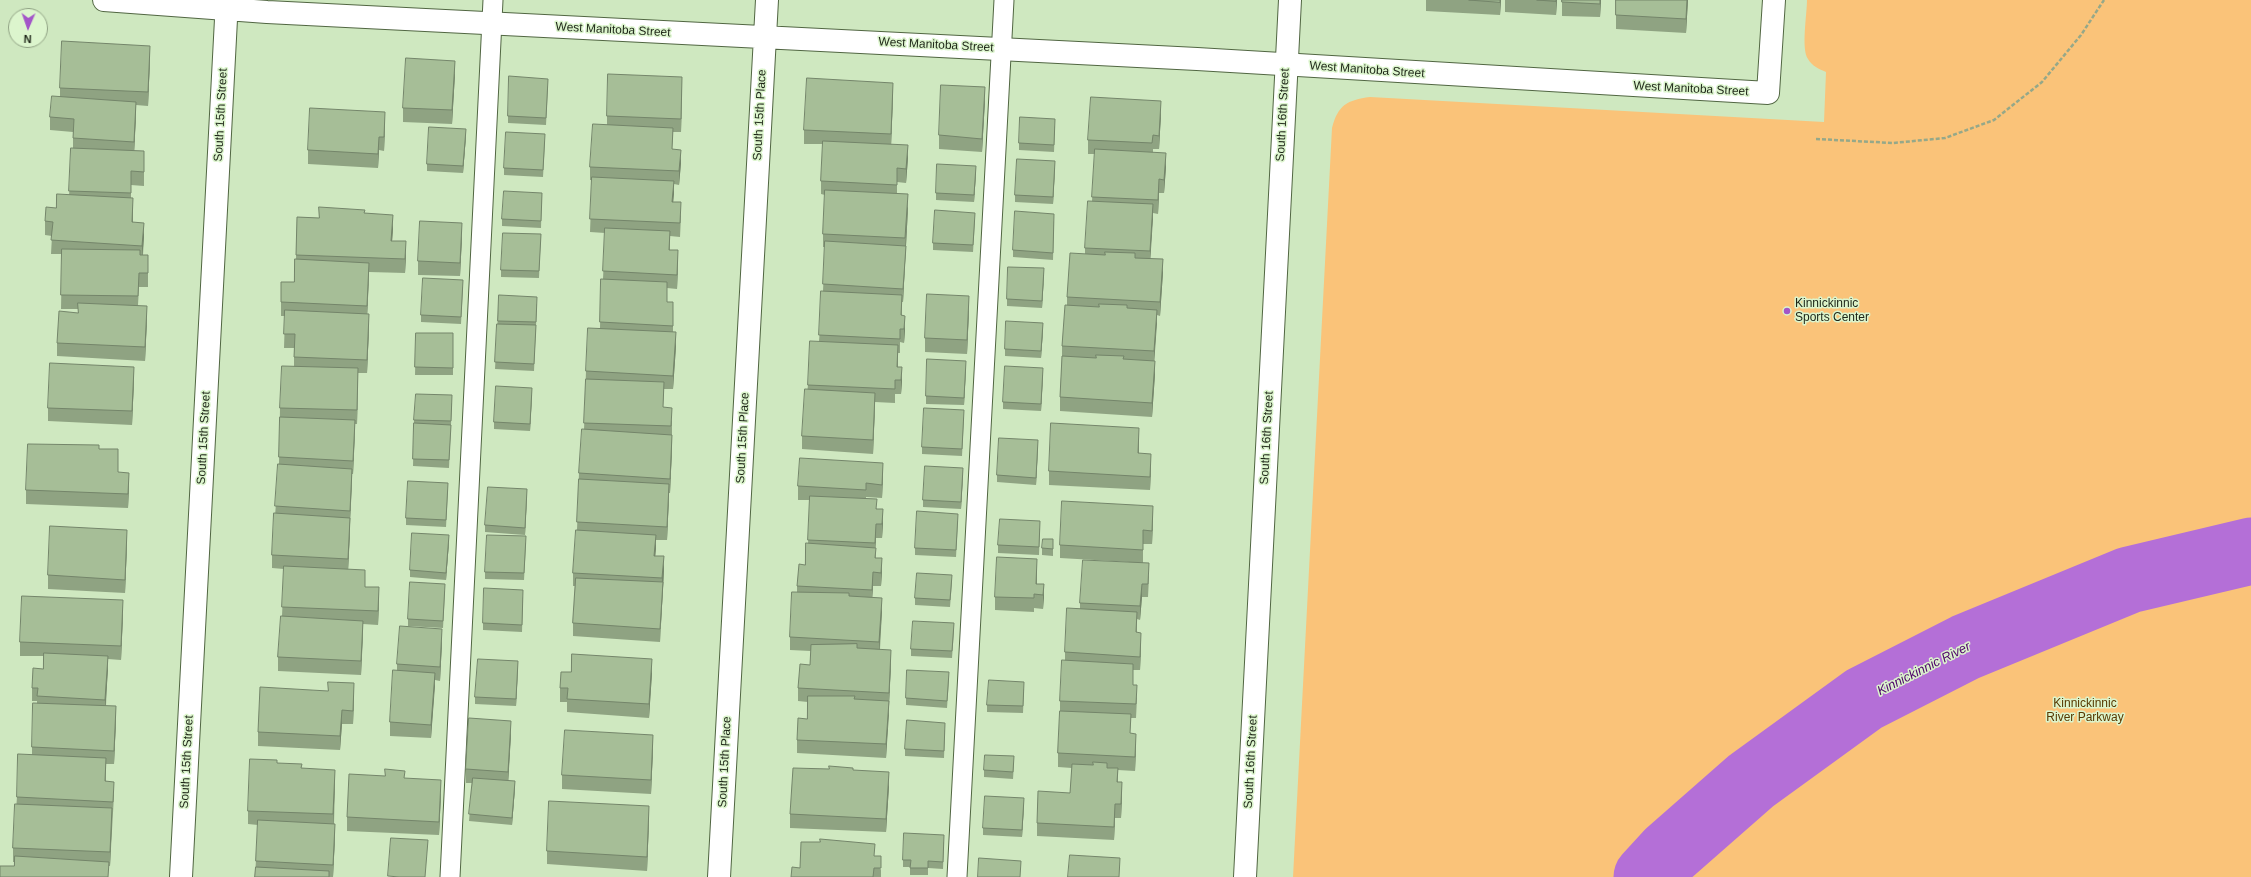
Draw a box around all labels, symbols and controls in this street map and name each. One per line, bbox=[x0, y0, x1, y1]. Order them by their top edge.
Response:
north arrow bbox=[8, 8, 48, 48]
street label: West Manitoba Street bbox=[555, 20, 671, 40]
text: N bbox=[23, 33, 32, 45]
street label: West Manitoba Street bbox=[878, 35, 994, 55]
street label: West Manitoba Street bbox=[1309, 59, 1425, 81]
street label: South 15th Street bbox=[211, 68, 231, 162]
street label: South 16th Street bbox=[1273, 68, 1293, 162]
street label: South 15th Place bbox=[750, 69, 770, 161]
street label: West Manitoba Street bbox=[1633, 79, 1749, 99]
place label: Kinnickinnic Sports Center bbox=[1795, 297, 1869, 325]
marker: Kinnickinnic Sports Center bbox=[1782, 306, 1792, 316]
street label: South 15th Street bbox=[194, 391, 214, 485]
street label: South 16th Street bbox=[1257, 391, 1277, 485]
street label: South 15th Place bbox=[733, 392, 753, 484]
water label: Kinnickinnic River bbox=[1875, 639, 1973, 699]
park label: Kinnickinnic River Parkway bbox=[2046, 697, 2124, 725]
street label: South 15th Street bbox=[177, 715, 197, 809]
street label: South 16th Street bbox=[1241, 715, 1261, 809]
street label: South 15th Place bbox=[715, 716, 735, 808]

